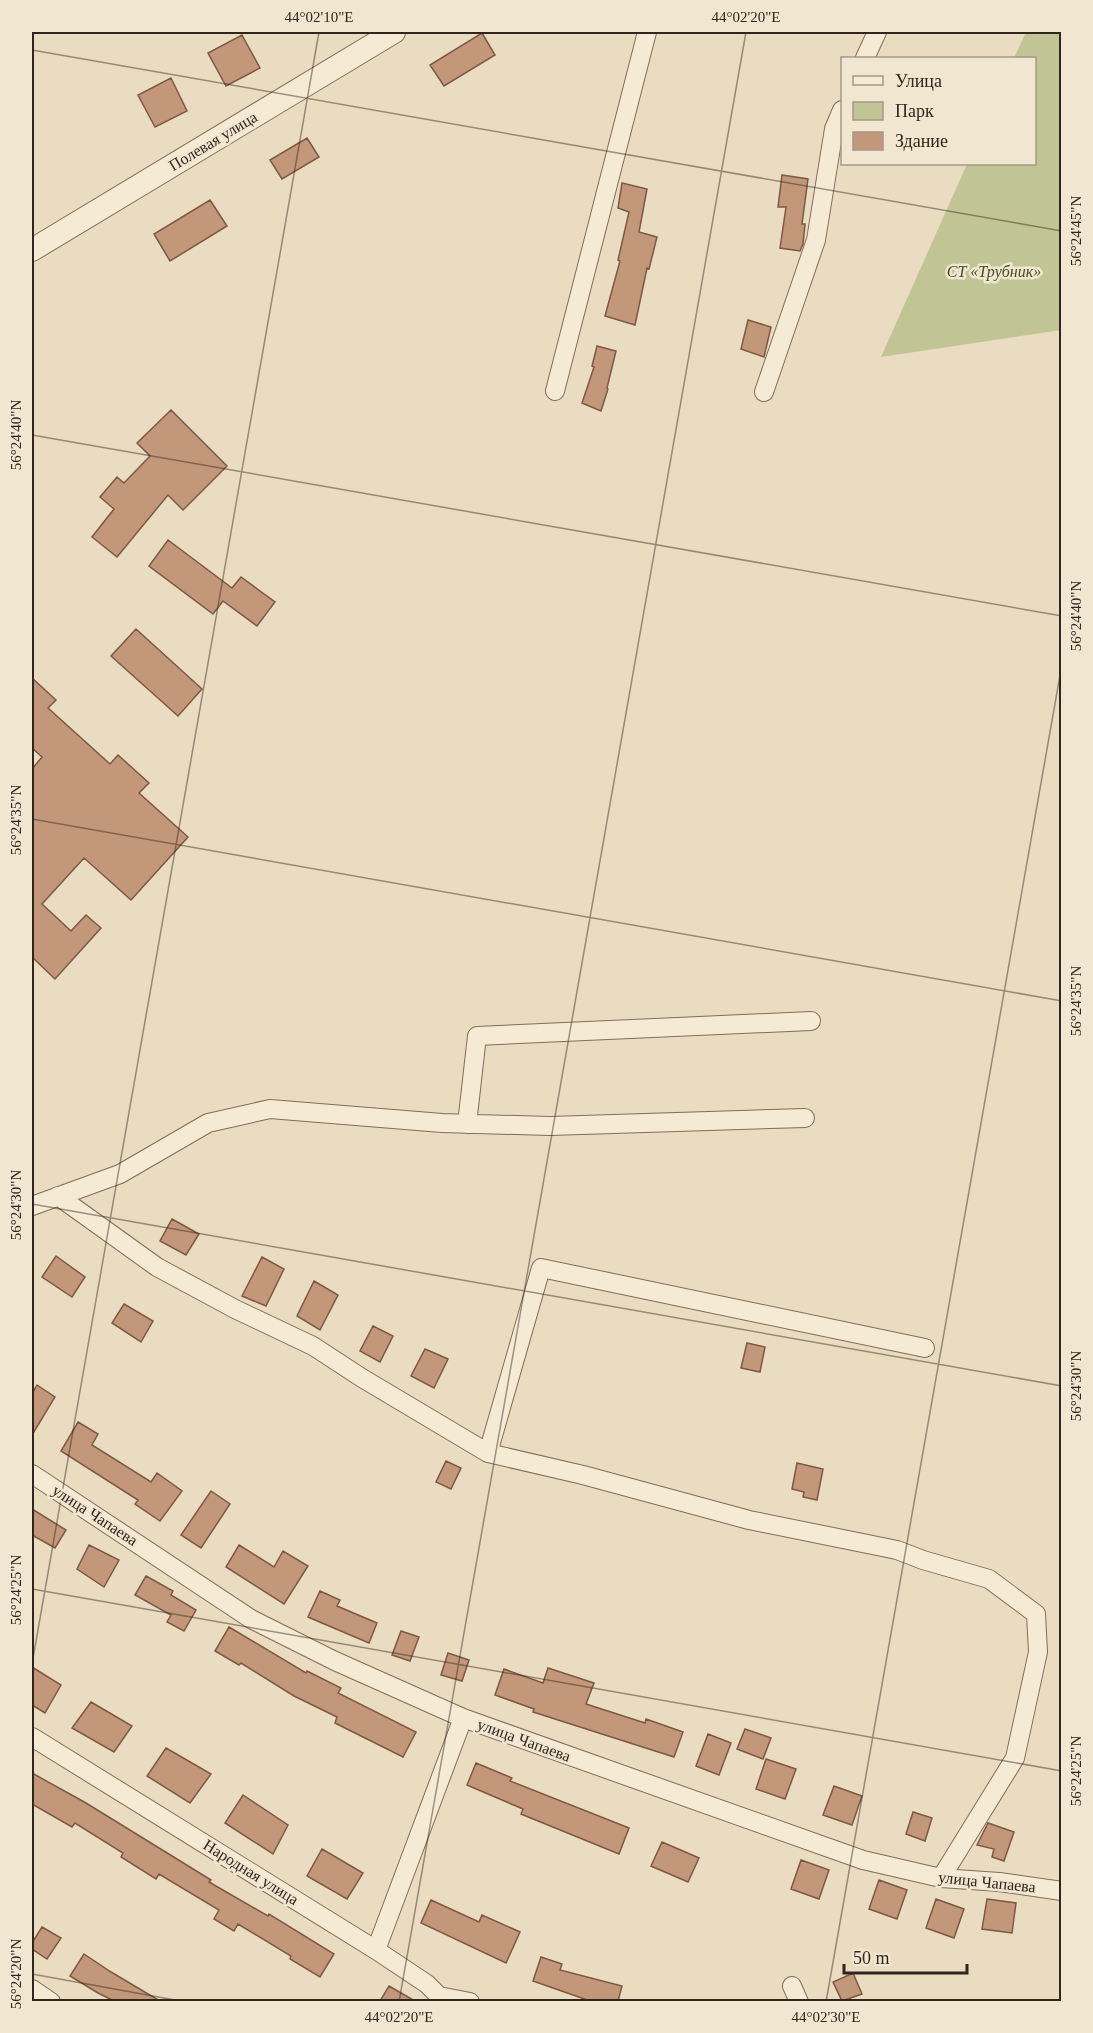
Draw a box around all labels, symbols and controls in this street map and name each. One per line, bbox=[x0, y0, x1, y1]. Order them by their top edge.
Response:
text: 44°02'10"E bbox=[285, 9, 354, 25]
text: 44°02'20"E bbox=[712, 9, 781, 25]
legend bbox=[841, 57, 1036, 165]
text: Улица bbox=[895, 71, 942, 91]
text: Парк bbox=[895, 101, 934, 121]
street label: Полевая улица bbox=[166, 108, 261, 175]
text: Здание bbox=[895, 131, 948, 151]
text: 56°24'45"N bbox=[1068, 196, 1084, 266]
park label: СТ «Трубник» bbox=[947, 263, 1041, 281]
text: 56°24'40"N bbox=[8, 400, 24, 470]
text: 56°24'40"N bbox=[1068, 581, 1084, 651]
text: 56°24'35"N bbox=[8, 785, 24, 855]
text: 56°24'35"N bbox=[1068, 966, 1084, 1036]
text: 56°24'30"N bbox=[8, 1170, 24, 1240]
text: 56°24'30"N bbox=[1068, 1351, 1084, 1421]
street label: улица Чапаева bbox=[49, 1481, 141, 1550]
text: 56°24'25"N bbox=[8, 1555, 24, 1625]
street label: улица Чапаева bbox=[475, 1715, 573, 1766]
text: 56°24'25"N bbox=[1068, 1736, 1084, 1806]
street label: Народная улица bbox=[200, 1836, 302, 1909]
street label: улица Чапаева bbox=[937, 1868, 1037, 1897]
scale bar bbox=[844, 1937, 967, 1975]
text: 56°24'20"N bbox=[8, 1939, 24, 2009]
text: 50 m bbox=[853, 1948, 890, 1968]
text: 44°02'20"E bbox=[365, 2009, 434, 2025]
text: 44°02'30"E bbox=[792, 2009, 861, 2025]

